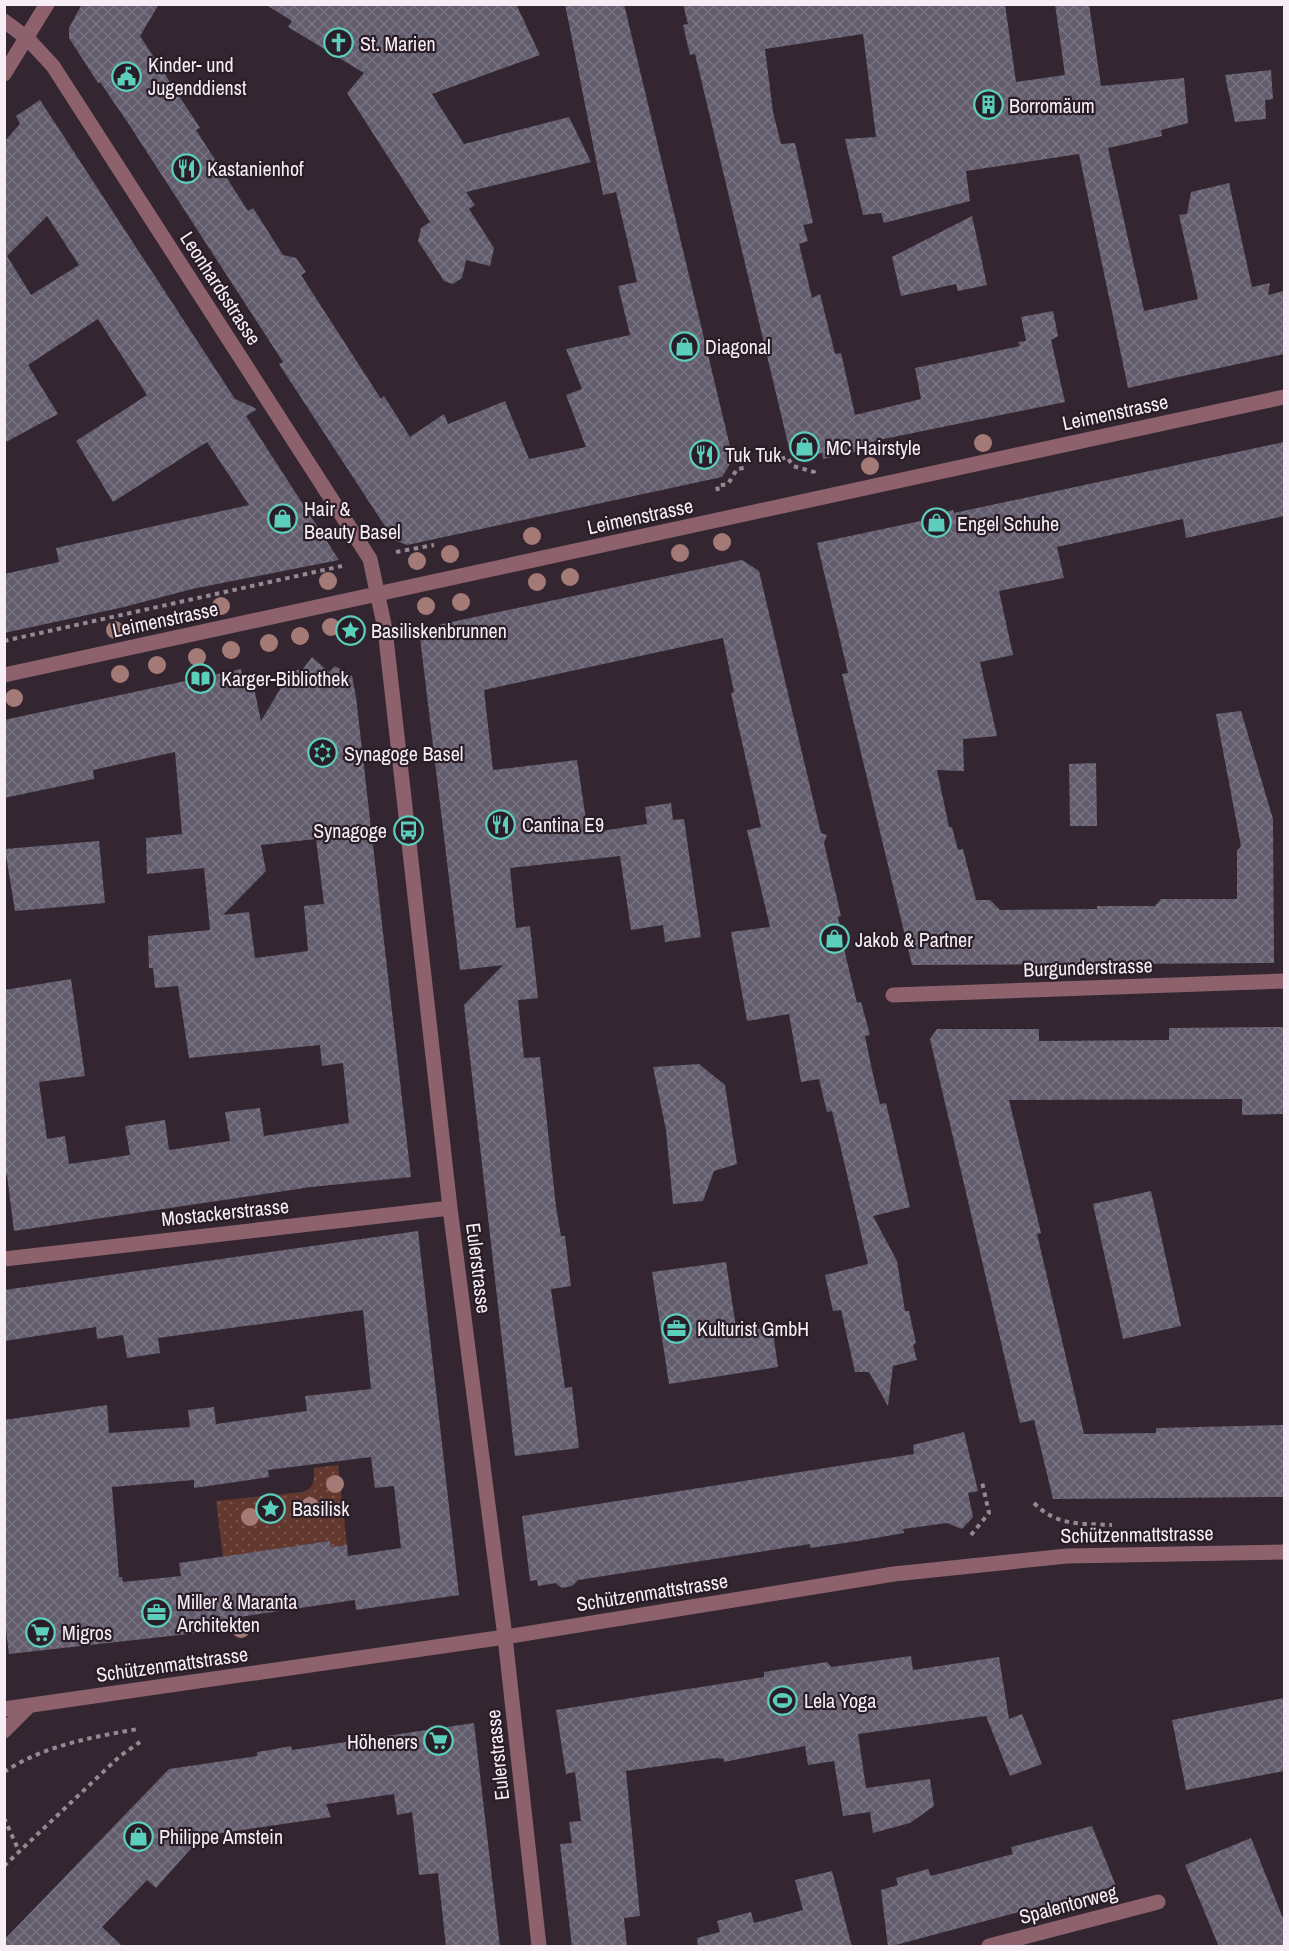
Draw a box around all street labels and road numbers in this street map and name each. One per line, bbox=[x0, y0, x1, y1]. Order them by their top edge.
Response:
street label: Leonhardsstrasse bbox=[174, 226, 268, 350]
street label: Leimenstrasse bbox=[1060, 388, 1170, 436]
street label: Leimenstrasse bbox=[585, 492, 695, 540]
street label: Leimenstrasse bbox=[110, 595, 220, 643]
street label: Burgunderstrasse bbox=[1023, 951, 1153, 983]
street label: Mostackerstrasse bbox=[160, 1192, 290, 1232]
street label: Eulerstrasse bbox=[460, 1221, 498, 1315]
street label: Schützenmattstrasse bbox=[1060, 1519, 1214, 1549]
street label: Schützenmattstrasse bbox=[574, 1567, 730, 1617]
street label: Schützenmattstrasse bbox=[94, 1640, 250, 1688]
street label: Eulerstrasse bbox=[479, 1708, 515, 1802]
street label: Spalentorweg bbox=[1016, 1878, 1120, 1930]

